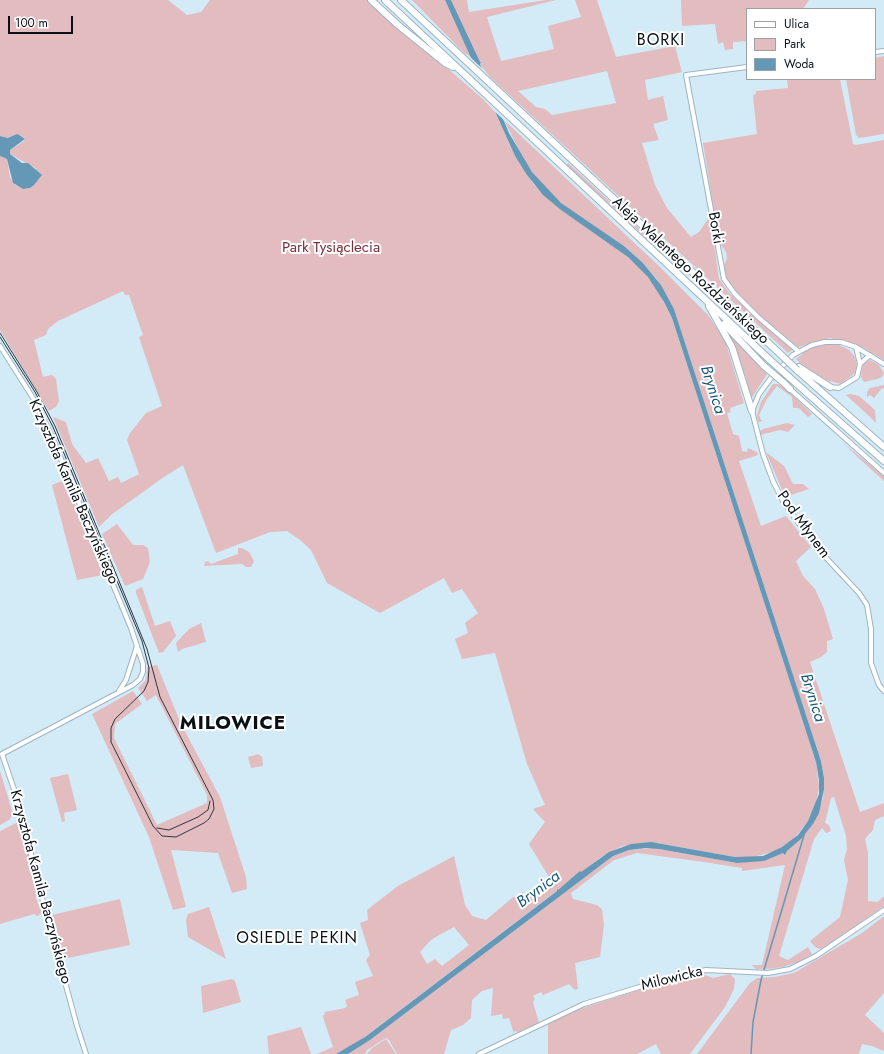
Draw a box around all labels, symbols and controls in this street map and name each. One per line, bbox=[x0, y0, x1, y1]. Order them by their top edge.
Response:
scale bar bbox=[10, 8, 75, 34]
legend bbox=[746, 8, 876, 80]
text: 100 m bbox=[15, 14, 48, 32]
text: Ulica bbox=[784, 15, 809, 33]
district label: BORKI bbox=[637, 31, 685, 51]
text: Park bbox=[784, 35, 805, 53]
text: Woda bbox=[784, 55, 814, 73]
street label: Aleja Walentego Roździeńskiego bbox=[608, 193, 772, 349]
street label: Borki bbox=[703, 211, 727, 245]
park label: Park Tysiąclecia bbox=[282, 239, 380, 257]
water label: Brynica bbox=[695, 363, 729, 417]
street label: Krzysztofa Kamila Baczyńskiego bbox=[24, 397, 122, 587]
street label: Pod Młynem bbox=[773, 488, 833, 562]
water label: Brynica bbox=[795, 671, 829, 725]
district label: MILOWICE bbox=[180, 713, 286, 735]
street label: Krzysztofa Kamila Baczyńskiego bbox=[5, 788, 75, 986]
water label: Brynica bbox=[513, 867, 565, 913]
district label: OSIEDLE PEKIN bbox=[236, 929, 358, 949]
street label: Milowicka bbox=[639, 963, 705, 995]

